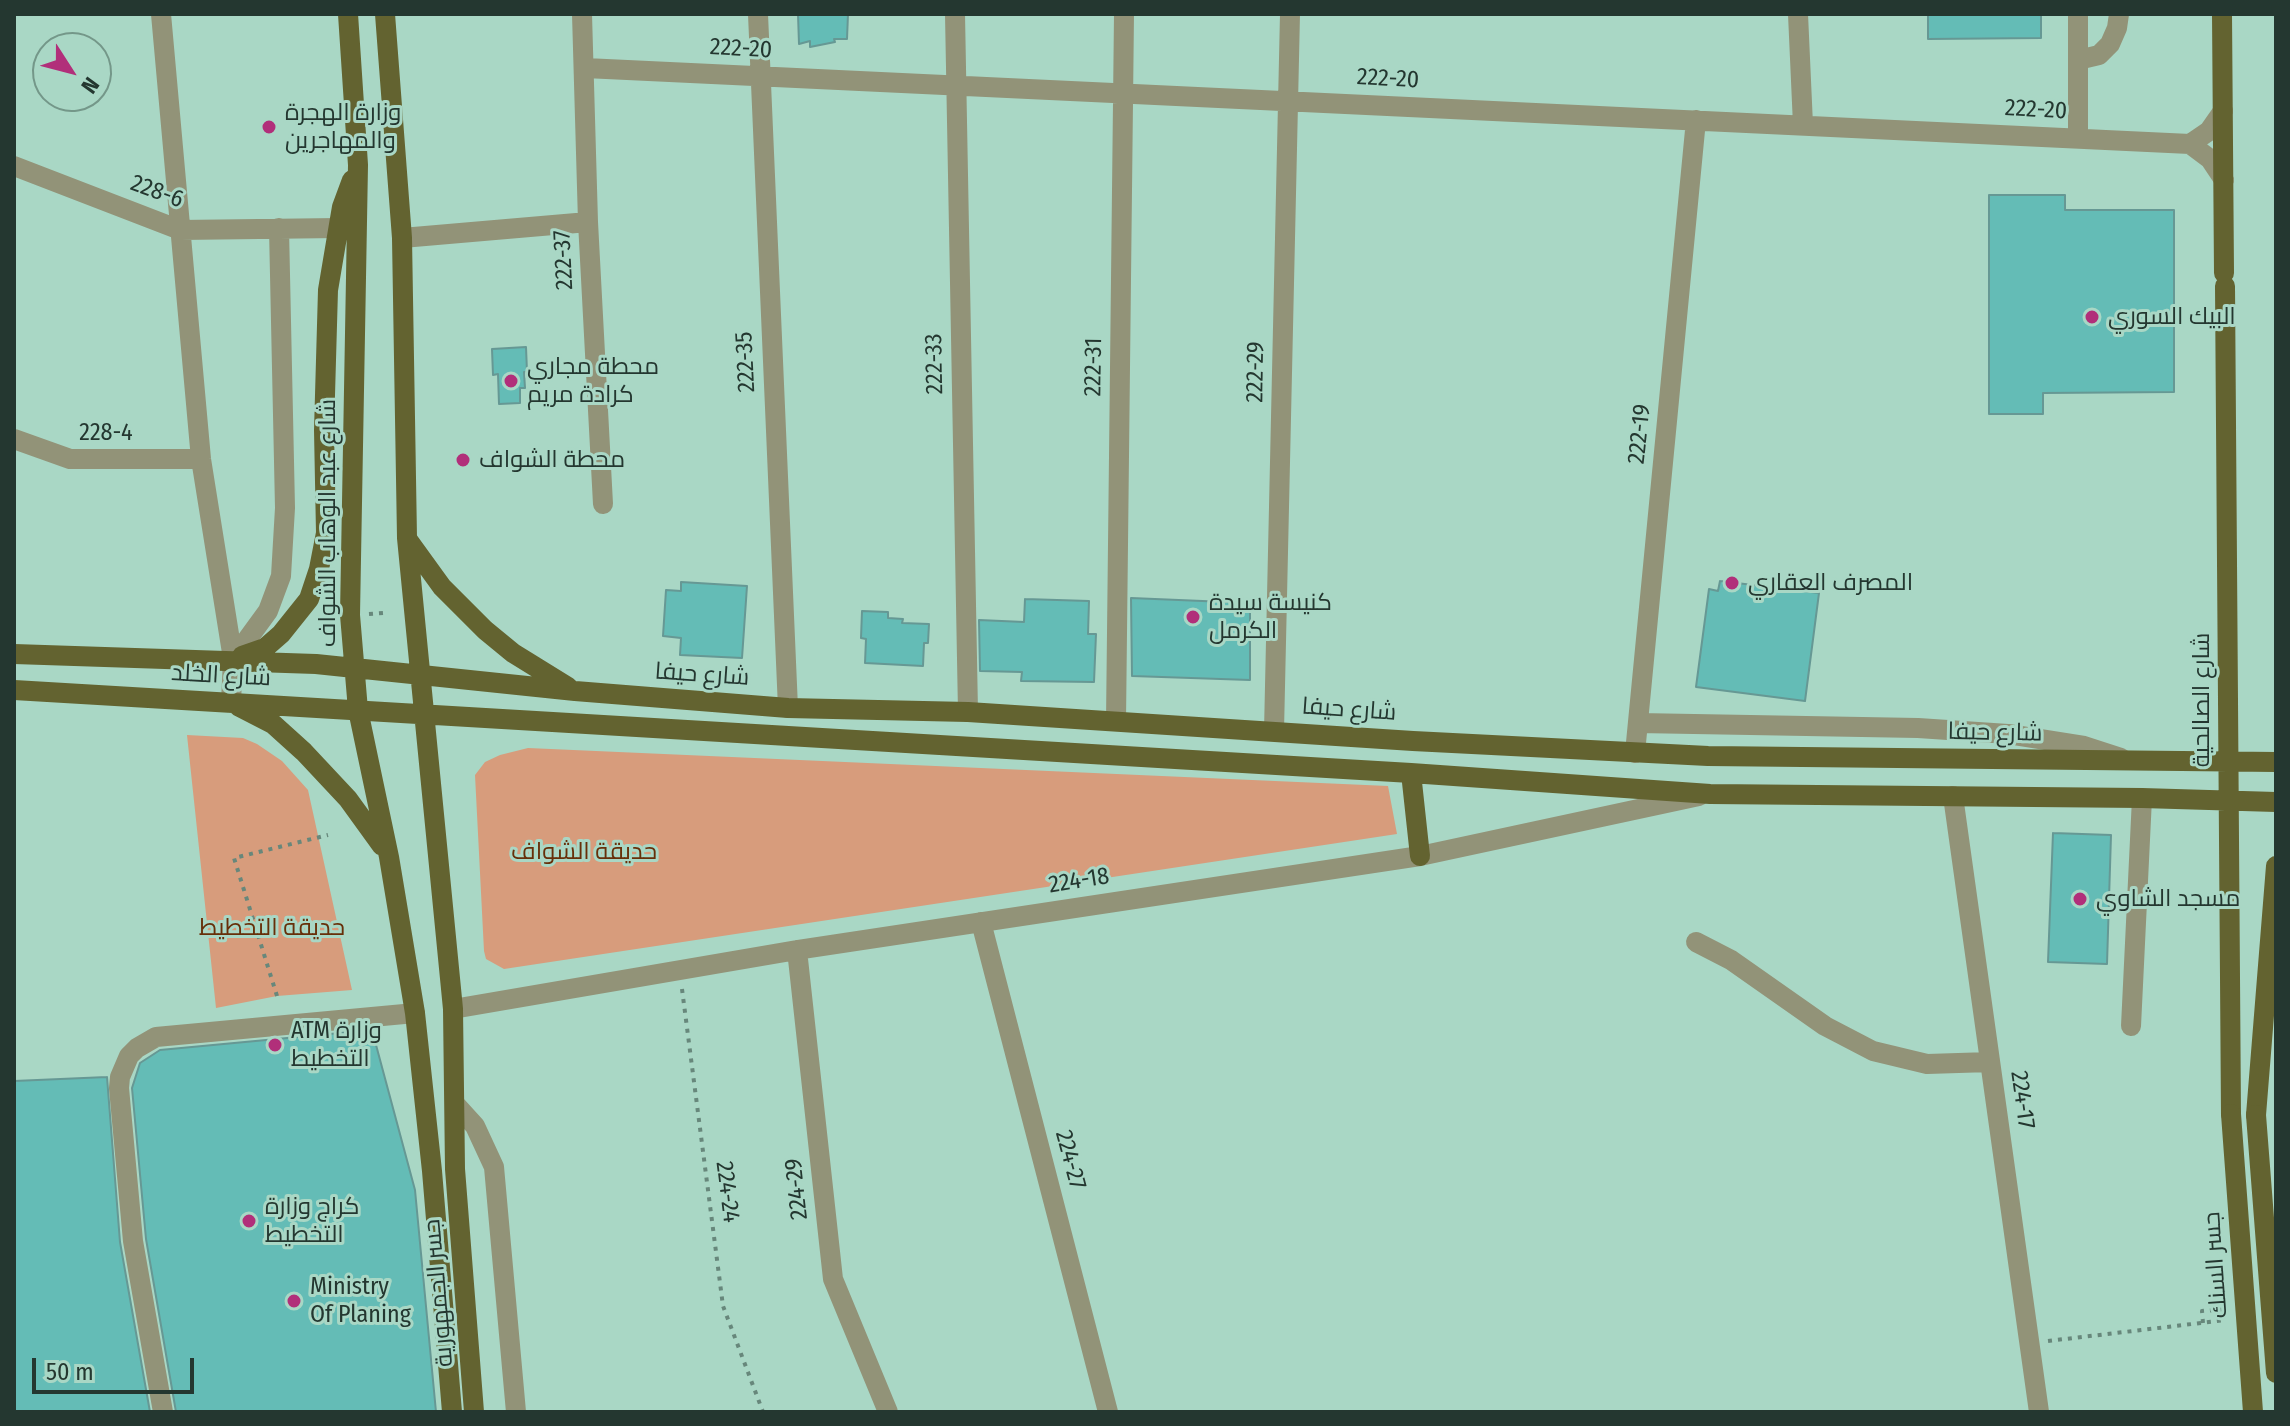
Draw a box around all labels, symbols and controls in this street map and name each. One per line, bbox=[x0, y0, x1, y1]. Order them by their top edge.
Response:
north arrow bbox=[32, 32, 112, 112]
street label: 222-20 bbox=[709, 33, 773, 65]
street label: 222-20 bbox=[1356, 63, 1420, 95]
text: N bbox=[75, 72, 105, 98]
street label: 222-20 bbox=[2004, 94, 2068, 126]
place label: وزارة الهجرة والمهاجرين bbox=[285, 99, 401, 155]
marker: وزارة الهجرة والمهاجرين bbox=[260, 118, 278, 136]
street label: 228-6 bbox=[127, 169, 187, 215]
street label: 222-37 bbox=[548, 229, 580, 291]
place label: البيك السوري bbox=[2108, 303, 2236, 331]
marker: البيك السوري bbox=[2083, 308, 2101, 326]
street label: 222-35 bbox=[730, 331, 762, 393]
street label: 222-33 bbox=[920, 333, 950, 395]
street label: 222-31 bbox=[1079, 337, 1109, 397]
street label: 222-29 bbox=[1241, 341, 1271, 403]
place label: محطة مجاري كرادة مريم bbox=[527, 353, 659, 409]
marker: محطة مجاري كرادة مريم bbox=[502, 372, 520, 390]
street label: شارع عبد الوهاب الشواف bbox=[314, 399, 342, 647]
street label: 222-19 bbox=[1623, 403, 1657, 465]
street label: 228-4 bbox=[79, 419, 133, 447]
place label: محطة الشواف bbox=[479, 446, 625, 474]
marker: محطة الشواف bbox=[454, 451, 472, 469]
place label: المصرف العقاري bbox=[1748, 569, 1913, 597]
marker: المصرف العقاري bbox=[1723, 574, 1741, 592]
place label: كنيسة سيدة الكرمل bbox=[1209, 589, 1332, 645]
marker: كنيسة سيدة الكرمل bbox=[1184, 608, 1202, 626]
street label: شارع الصالحية bbox=[2188, 633, 2216, 767]
street label: شارع حيفا bbox=[654, 657, 750, 693]
street label: شارع الخلد bbox=[170, 659, 272, 693]
street label: شارع حيفا bbox=[1301, 692, 1397, 728]
street label: شارع حيفا bbox=[1947, 718, 2043, 748]
park label: حديقة الشواف bbox=[511, 838, 657, 866]
street label: 224-18 bbox=[1047, 862, 1111, 900]
place label: مسجد الشاوي bbox=[2096, 885, 2240, 913]
marker: مسجد الشاوي bbox=[2071, 890, 2089, 908]
park label: حديقة التخطيط bbox=[199, 914, 345, 942]
place label: ATM وزارة التخطيط bbox=[291, 1017, 382, 1073]
marker: ATM وزارة التخطيط bbox=[266, 1036, 284, 1054]
street label: 224-17 bbox=[2004, 1069, 2040, 1131]
street label: 224-27 bbox=[1048, 1127, 1092, 1193]
street label: 224-29 bbox=[779, 1157, 815, 1221]
street label: 224-24 bbox=[709, 1160, 745, 1224]
place label: كراج وزارة التخطيط bbox=[265, 1193, 359, 1249]
street label: جسر السنك bbox=[2198, 1211, 2234, 1319]
marker: كراج وزارة التخطيط bbox=[240, 1212, 258, 1230]
street label: جسر الجمهورية bbox=[418, 1218, 460, 1368]
place label: Ministry Of Planing bbox=[310, 1273, 411, 1329]
marker: Ministry Of Planing bbox=[285, 1292, 303, 1310]
scale bar bbox=[36, 1342, 198, 1392]
text: 50 m bbox=[46, 1358, 94, 1386]

